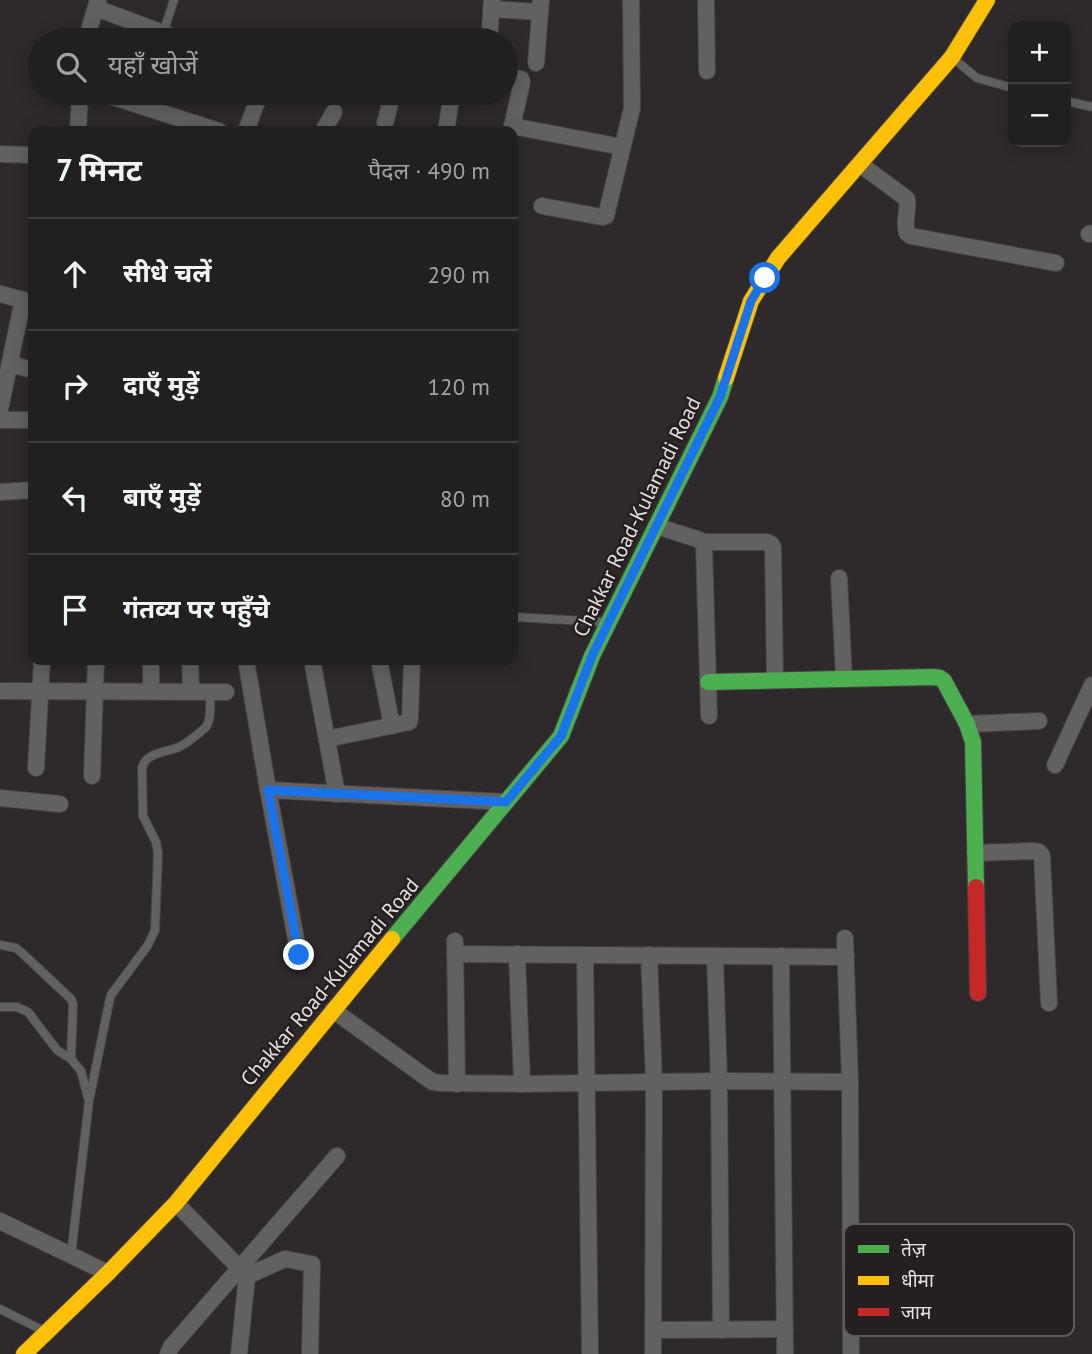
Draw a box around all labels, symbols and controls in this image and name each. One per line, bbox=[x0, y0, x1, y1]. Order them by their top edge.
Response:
map controls bbox=[1008, 21, 1071, 147]
button: + bbox=[1008, 21, 1071, 84]
search box bbox=[28, 28, 518, 105]
icon: search bbox=[52, 48, 90, 86]
text: यहाँ खोजें bbox=[108, 48, 198, 81]
button: − bbox=[1008, 84, 1071, 147]
text: 7 मिनट bbox=[56, 150, 142, 189]
text: पैदल · 490 m bbox=[368, 156, 490, 185]
icon: ahead bbox=[56, 255, 94, 293]
text: सीधे चलें bbox=[123, 256, 212, 289]
text: 290 m bbox=[428, 260, 490, 289]
route start bbox=[749, 262, 780, 293]
icon: right bbox=[56, 367, 94, 405]
text: दाएँ मुड़ें bbox=[123, 368, 199, 401]
text: 120 m bbox=[428, 372, 490, 401]
street label: Chakkar Road-Kulamadi Road bbox=[567, 392, 706, 641]
icon: left bbox=[56, 479, 94, 517]
text: बाएँ मुड़ें bbox=[123, 480, 201, 513]
text: 80 m bbox=[440, 484, 490, 513]
icon: arrive bbox=[56, 591, 94, 629]
text: गंतव्य पर पहुँचे bbox=[123, 592, 270, 625]
street label: Chakkar Road-Kulamadi Road bbox=[235, 872, 425, 1091]
route end bbox=[283, 939, 314, 970]
legend bbox=[844, 1224, 1074, 1336]
text: तेज़ bbox=[901, 1237, 927, 1261]
text: धीमा bbox=[901, 1268, 935, 1292]
text: जाम bbox=[901, 1300, 932, 1324]

